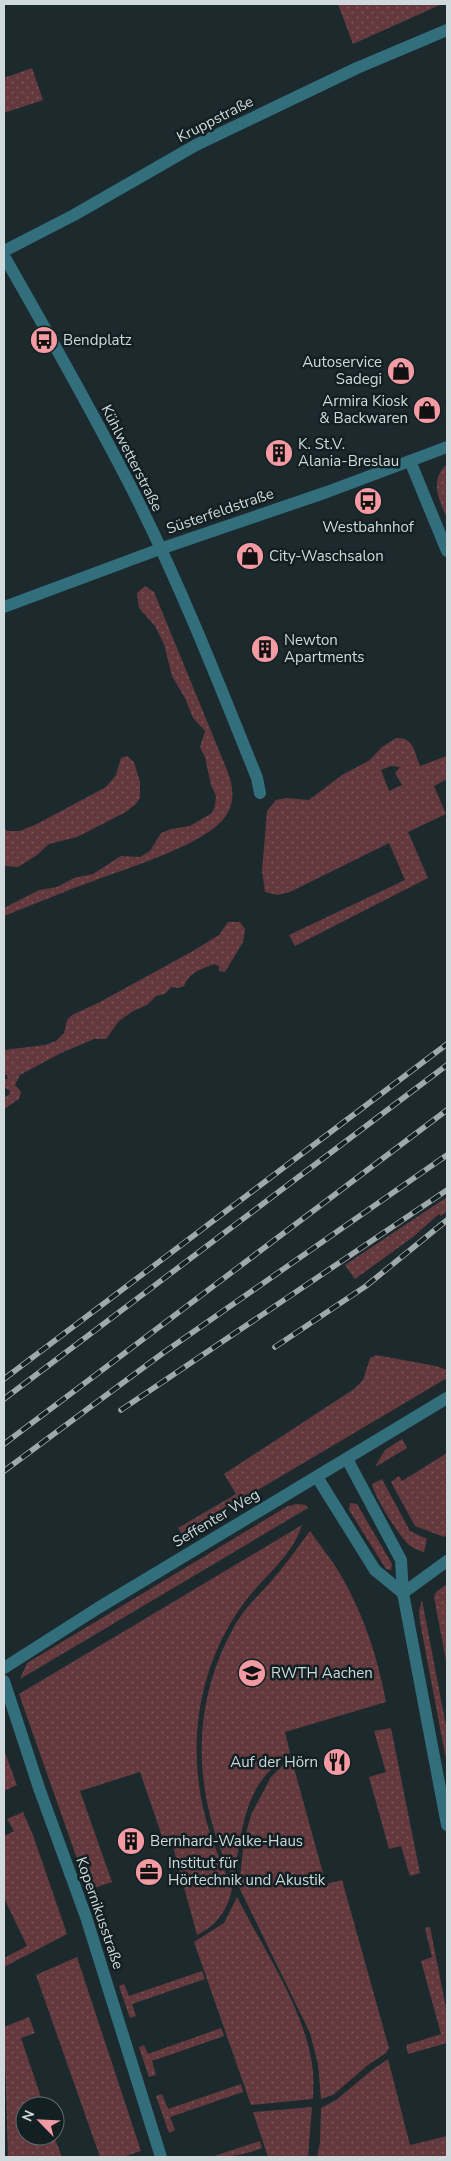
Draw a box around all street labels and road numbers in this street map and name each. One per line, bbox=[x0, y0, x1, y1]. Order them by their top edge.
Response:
street label: Kruppstraße bbox=[173, 91, 257, 147]
street label: Kühlwetterstraße bbox=[96, 401, 168, 515]
street label: Süsterfeldstraße bbox=[164, 483, 276, 539]
street label: Seffenter Weg bbox=[169, 1484, 263, 1552]
street label: Kopernikusstraße bbox=[71, 1854, 129, 1972]

